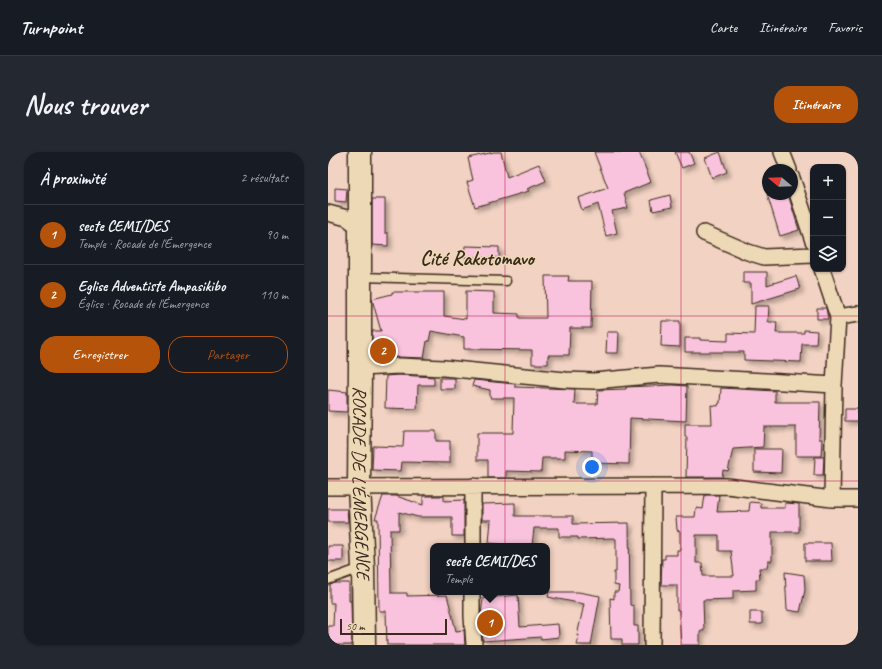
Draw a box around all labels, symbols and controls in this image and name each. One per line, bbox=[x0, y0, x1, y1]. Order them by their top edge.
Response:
text: Turnpoint bbox=[20, 16, 82, 40]
text: Carte bbox=[710, 19, 737, 36]
text: Itinéraire bbox=[759, 19, 806, 36]
text: Favoris bbox=[828, 19, 862, 36]
button: Itinéraire bbox=[774, 86, 858, 123]
text: Nous trouver bbox=[24, 87, 147, 122]
north arrow bbox=[762, 164, 798, 200]
map controls bbox=[810, 164, 846, 272]
button: + bbox=[810, 164, 846, 200]
text: À proximité bbox=[40, 168, 105, 189]
text: 2 résultats bbox=[240, 170, 288, 186]
button: − bbox=[810, 200, 846, 236]
text: secte CEMI/DES bbox=[78, 217, 168, 236]
text: 1 bbox=[50, 227, 56, 243]
text: 90 m bbox=[266, 227, 288, 243]
text: Temple · Rocade de l'Émergence bbox=[78, 236, 211, 252]
button: layers bbox=[810, 236, 846, 272]
district label: Cité Rakotomavo bbox=[420, 246, 535, 271]
text: Eglise Adventiste Ampasikibo bbox=[78, 277, 225, 296]
text: 2 bbox=[50, 287, 56, 303]
text: 110 m bbox=[260, 287, 288, 303]
text: Église · Rocade de l'Émergence bbox=[78, 296, 208, 312]
button: Enregistrer bbox=[40, 336, 160, 373]
button: Partager bbox=[168, 336, 288, 373]
pin: 2 bbox=[370, 336, 396, 366]
street label: ROCADE DE L'ÉMERGENCE bbox=[347, 386, 375, 582]
your location bbox=[582, 457, 602, 477]
popup bbox=[430, 543, 550, 595]
text: secte CEMI/DES bbox=[445, 552, 535, 571]
text: Temple bbox=[445, 571, 473, 587]
pin: 1 bbox=[477, 608, 503, 638]
scale bar bbox=[340, 617, 447, 636]
text: 50 m bbox=[346, 619, 365, 633]

